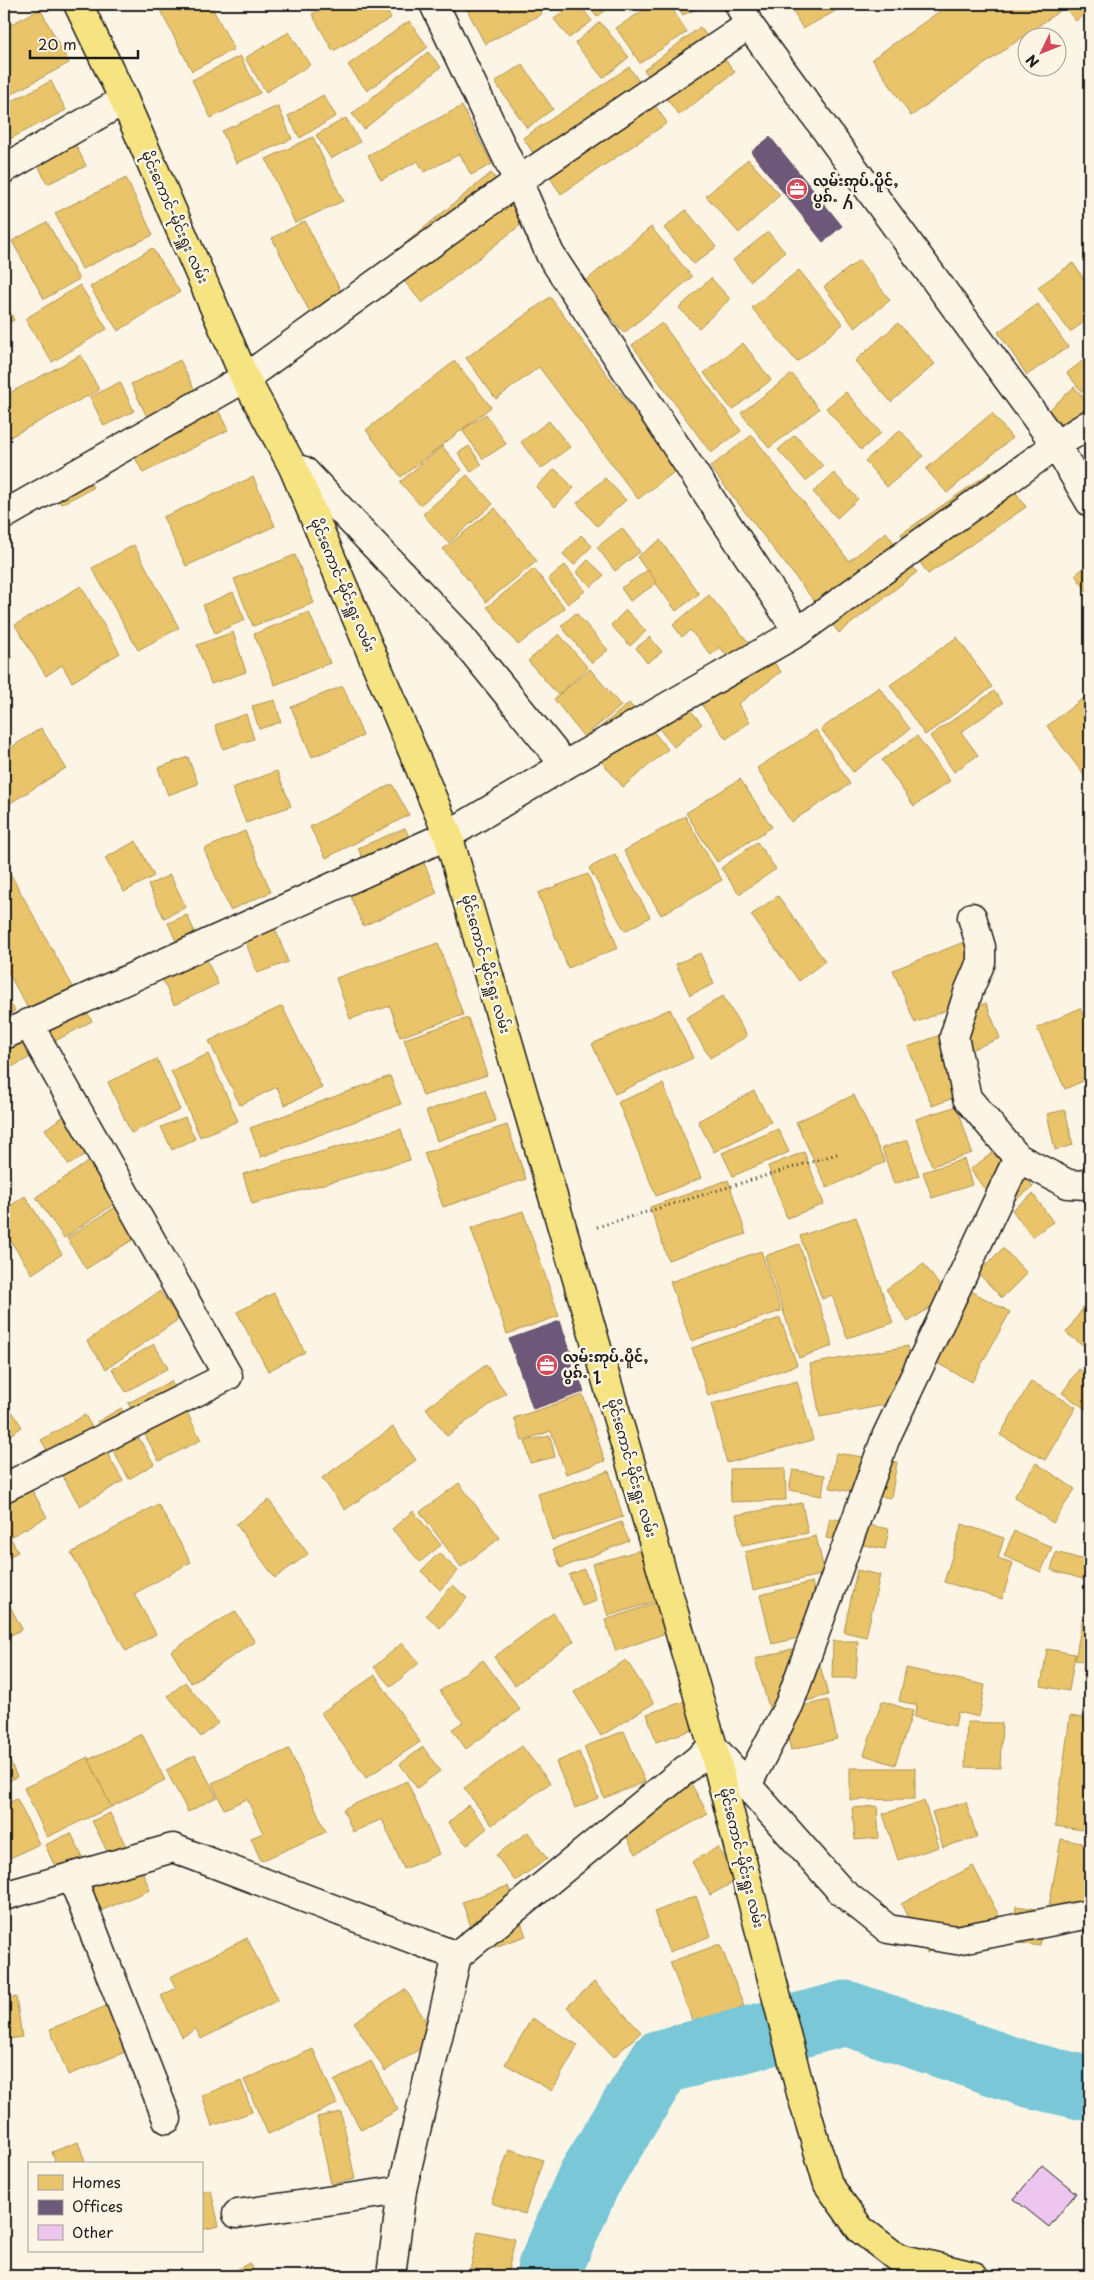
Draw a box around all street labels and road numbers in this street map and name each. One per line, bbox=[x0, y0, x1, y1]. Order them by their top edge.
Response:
street label: မိုင်းကောင်-မိုင်းရှူး လမ်း bbox=[135, 147, 214, 287]
street label: မိုင်းကောင်-မိုင်းရှူး လမ်း bbox=[304, 515, 381, 656]
street label: မိုင်းကောင်-မိုင်းရှူး လမ်း bbox=[455, 892, 516, 1036]
street label: မိုင်းကောင်-မိုင်းရှူး လမ်း bbox=[601, 1396, 662, 1540]
street label: မိုင်းကောင်-မိုင်းရှူး လမ်း bbox=[713, 1786, 770, 1930]

